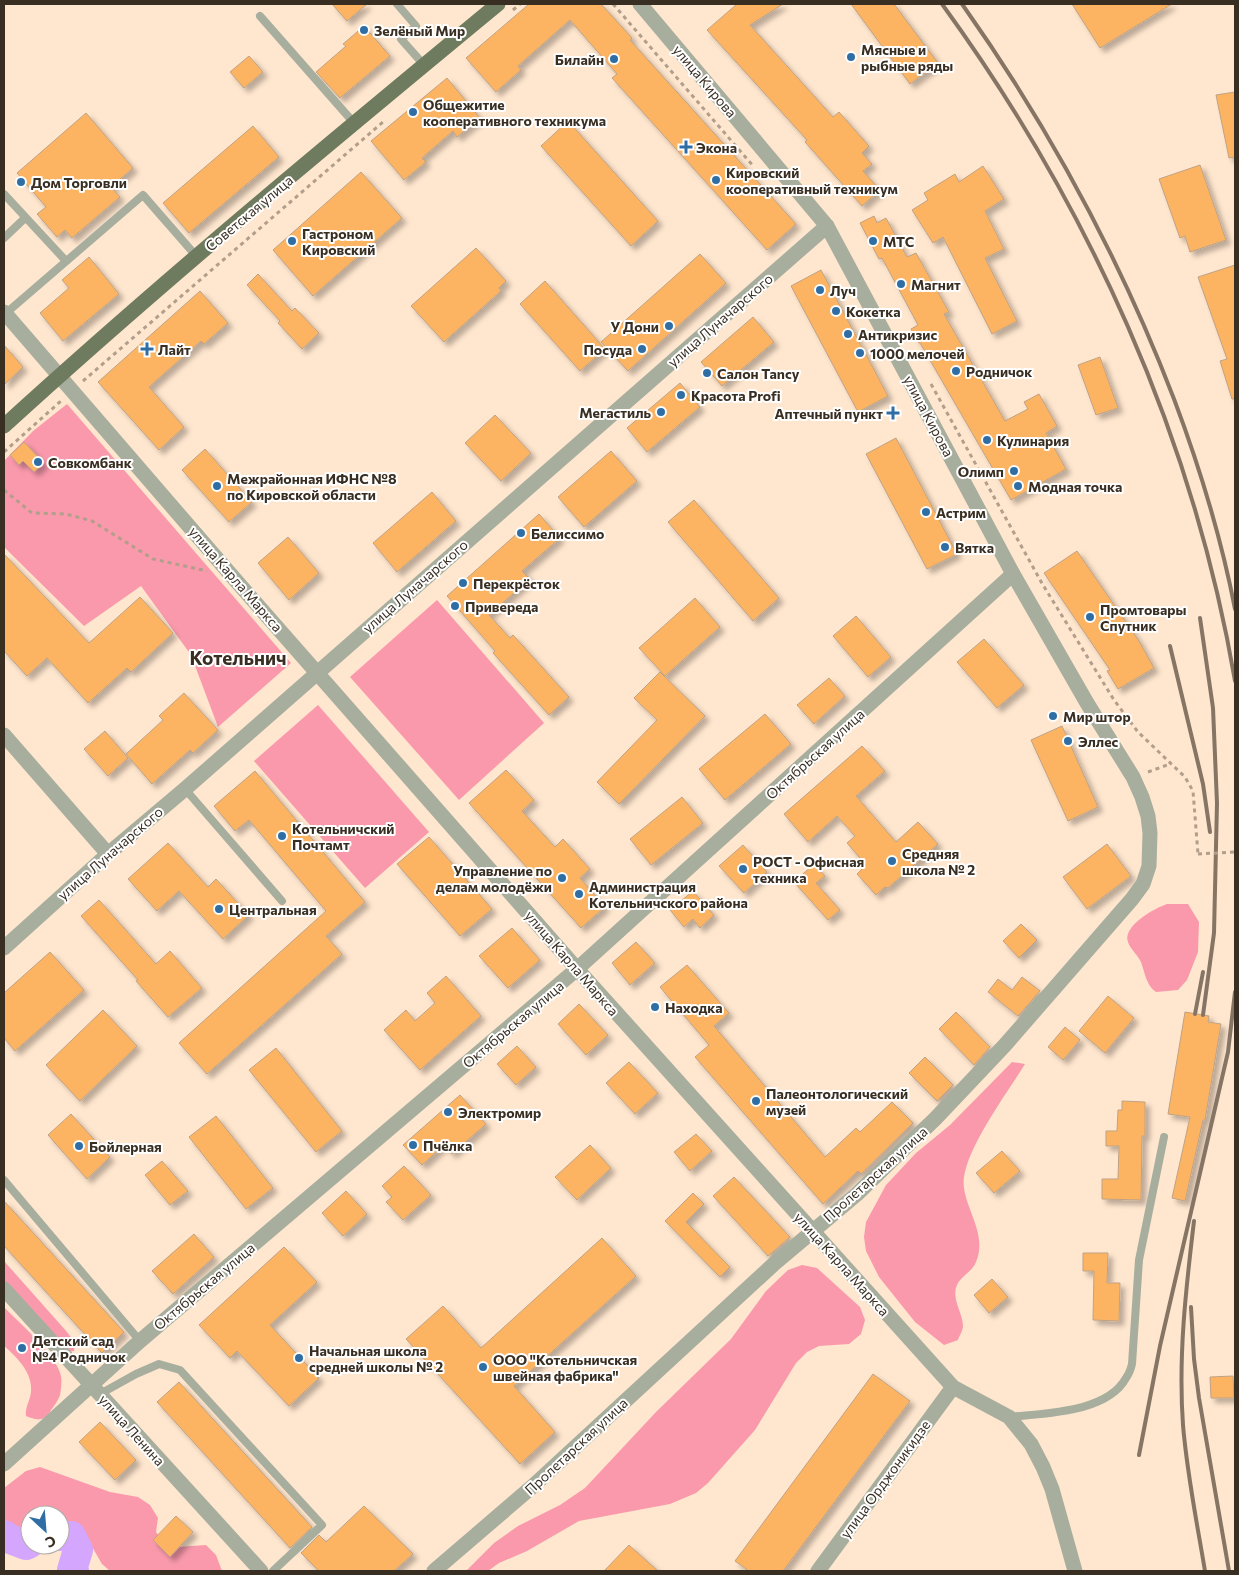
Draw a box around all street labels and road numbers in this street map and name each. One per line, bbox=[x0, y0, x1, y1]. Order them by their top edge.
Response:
street label: улица Кирова bbox=[670, 41, 740, 121]
street label: Советская улица bbox=[202, 171, 296, 255]
street label: улица Луначарского bbox=[664, 270, 776, 370]
street label: улица Кирова bbox=[900, 372, 958, 460]
street label: улица Карла Маркса bbox=[186, 523, 286, 635]
street label: улица Луначарского bbox=[359, 536, 471, 636]
street label: Октябрьская улица bbox=[762, 705, 868, 803]
street label: улица Луначарского bbox=[54, 803, 166, 903]
street label: улица Карла Маркса bbox=[522, 907, 622, 1019]
street label: Октябрьская улица bbox=[459, 977, 567, 1071]
street label: Пролетарская улица bbox=[819, 1123, 931, 1225]
street label: улица Карла Маркса bbox=[791, 1209, 893, 1319]
street label: Октябрьская улица bbox=[150, 1239, 258, 1333]
street label: улица Ленина bbox=[96, 1391, 168, 1469]
street label: Пролетарская улица bbox=[521, 1394, 631, 1498]
street label: улица Орджоникидзе bbox=[836, 1417, 934, 1541]

